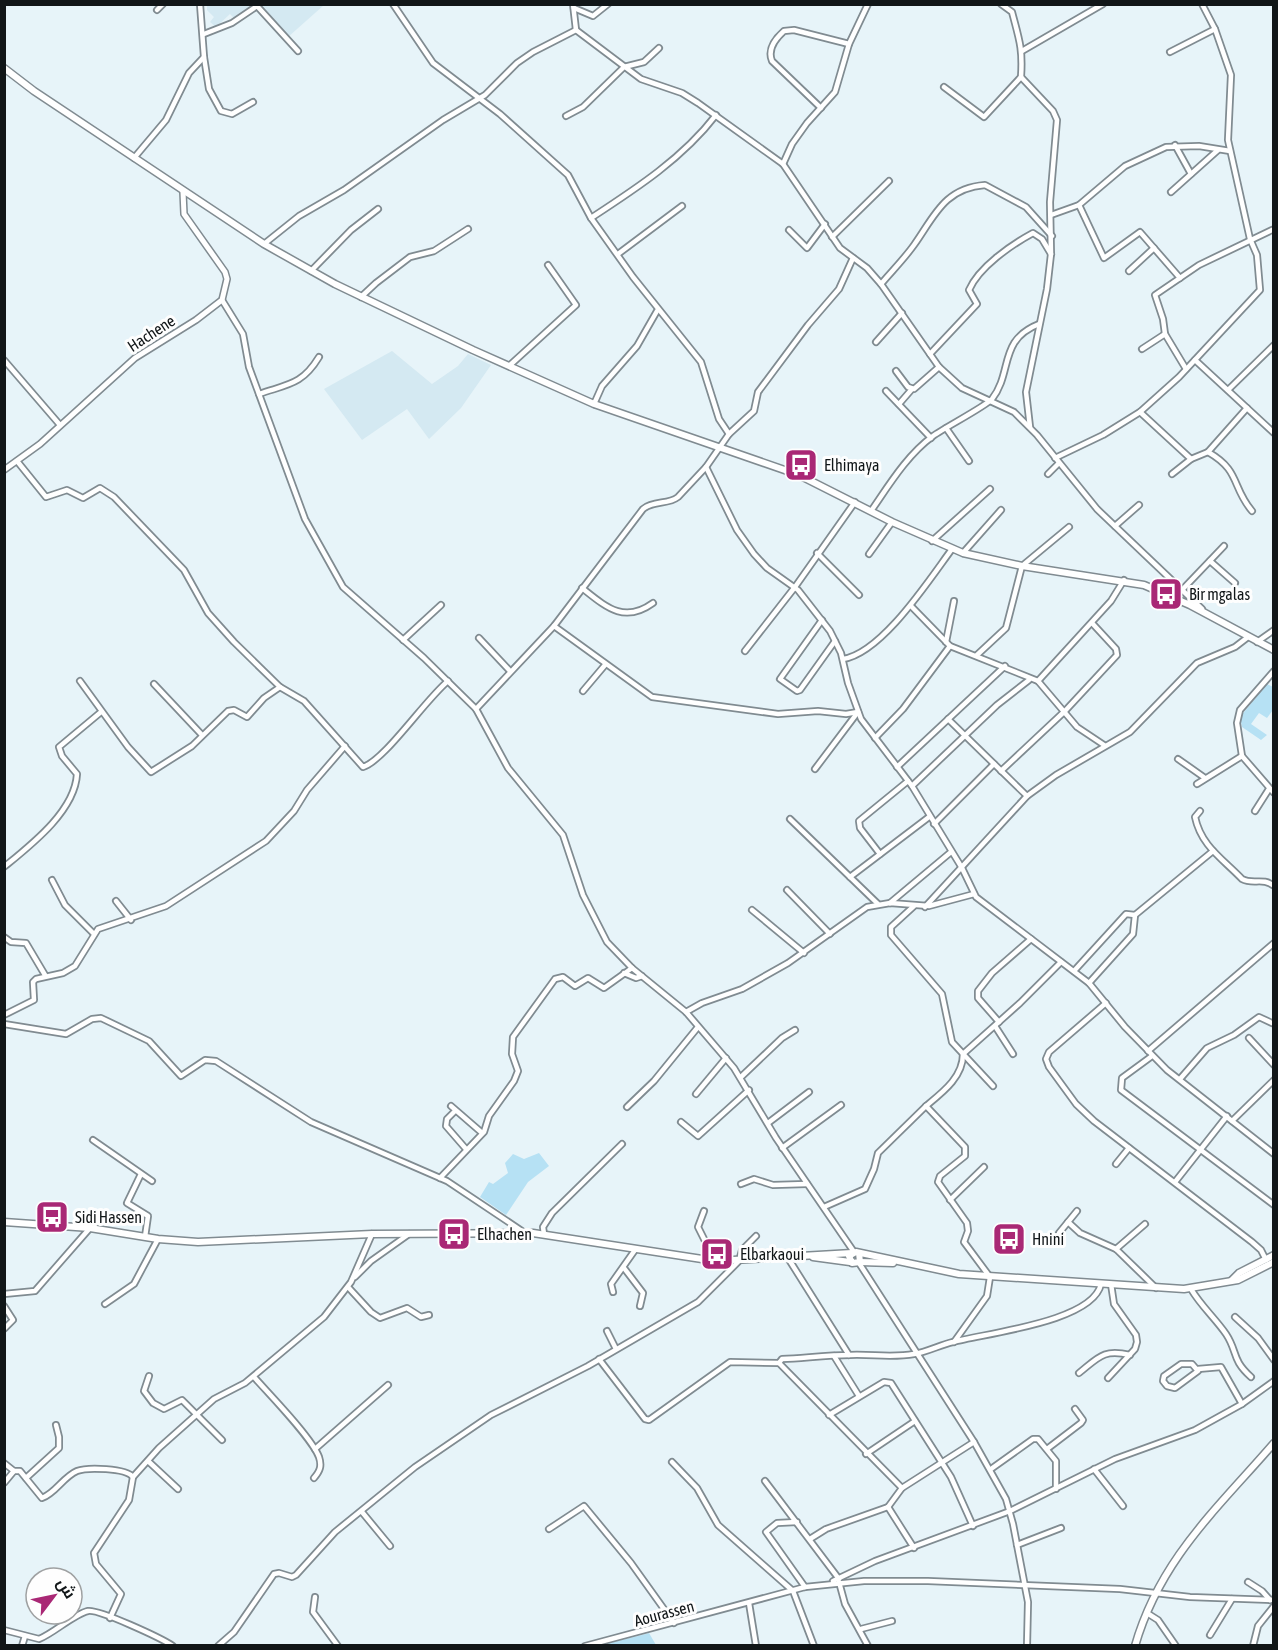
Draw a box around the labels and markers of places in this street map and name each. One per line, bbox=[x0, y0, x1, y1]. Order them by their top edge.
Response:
bus stop icon: Elhimaya bbox=[783, 447, 819, 483]
place label: Elhimaya bbox=[824, 456, 879, 475]
bus stop icon: Bir mgalas bbox=[1148, 576, 1184, 612]
place label: Bir mgalas bbox=[1189, 585, 1250, 604]
bus stop icon: Sidi Hassen bbox=[34, 1199, 70, 1235]
place label: Sidi Hassen bbox=[75, 1208, 142, 1226]
bus stop icon: Elhachen bbox=[436, 1216, 472, 1252]
bus stop icon: Hnini bbox=[991, 1221, 1027, 1257]
place label: Elhachen bbox=[477, 1225, 532, 1243]
place label: Hnini bbox=[1032, 1230, 1064, 1248]
bus stop icon: Elbarkaoui bbox=[699, 1236, 735, 1272]
place label: Elbarkaoui bbox=[740, 1245, 804, 1263]

